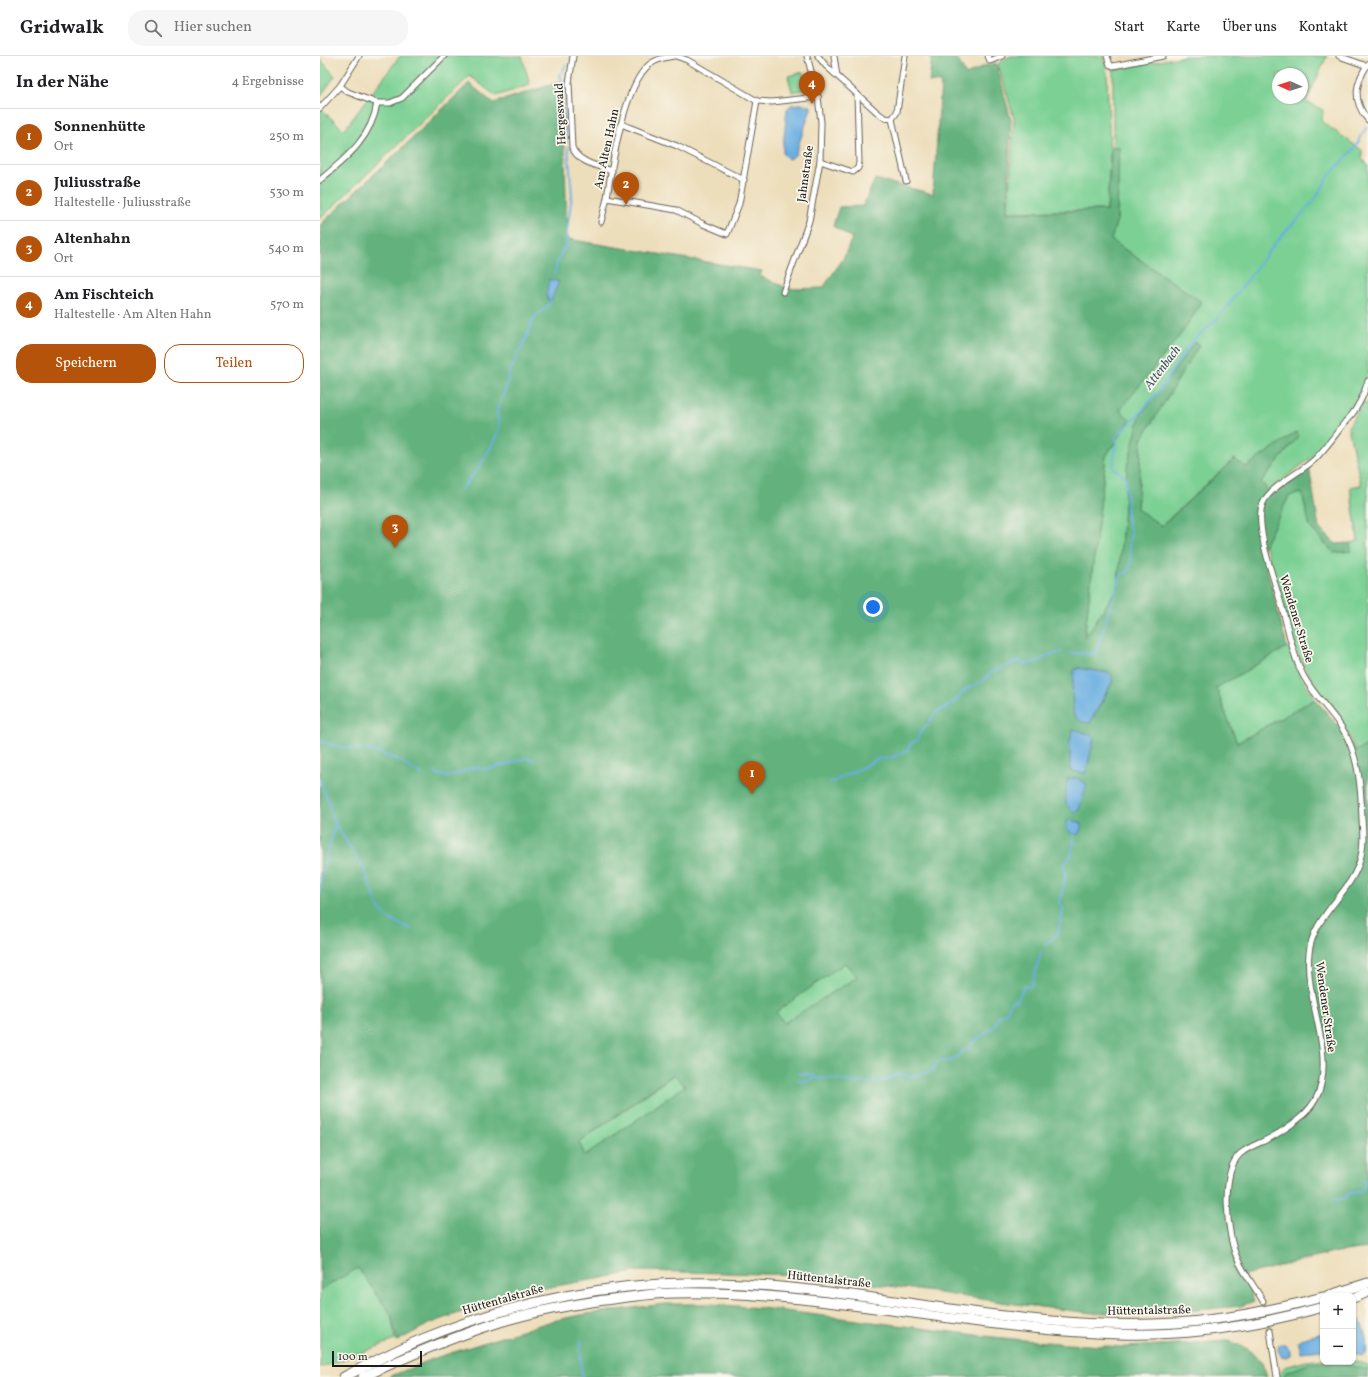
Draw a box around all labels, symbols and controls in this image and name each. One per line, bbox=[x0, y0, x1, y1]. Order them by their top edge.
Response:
search box bbox=[128, 10, 408, 46]
text: Gridwalk bbox=[20, 15, 104, 41]
icon: search bbox=[142, 17, 164, 39]
text: Hier suchen bbox=[174, 17, 252, 38]
text: Start bbox=[1114, 18, 1144, 37]
text: Karte bbox=[1166, 18, 1200, 37]
text: Über uns bbox=[1222, 18, 1277, 37]
text: Kontakt bbox=[1299, 18, 1348, 37]
north arrow bbox=[1272, 68, 1308, 104]
text: In der Nähe bbox=[16, 71, 109, 94]
pin: 4 bbox=[799, 71, 825, 104]
text: 4 Ergebnisse bbox=[231, 73, 304, 91]
street label: Hergeswald bbox=[551, 82, 571, 145]
street label: Am Alten Hahn bbox=[591, 107, 623, 191]
text: Sonnenhütte bbox=[54, 117, 145, 138]
text: 1 bbox=[26, 128, 32, 146]
text: 250 m bbox=[269, 128, 304, 146]
text: Ort bbox=[54, 138, 74, 156]
street label: Jahnstraße bbox=[794, 144, 818, 204]
pin: 2 bbox=[613, 172, 639, 205]
text: Juliusstraße bbox=[54, 173, 141, 194]
text: 2 bbox=[26, 184, 32, 202]
text: 530 m bbox=[269, 184, 304, 202]
text: Haltestelle · Juliusstraße bbox=[54, 194, 191, 212]
text: Altenhahn bbox=[54, 229, 131, 250]
text: 3 bbox=[26, 240, 32, 258]
text: 540 m bbox=[268, 240, 304, 258]
text: Ort bbox=[54, 250, 74, 268]
text: Am Fischteich bbox=[54, 285, 154, 306]
text: 4 bbox=[25, 296, 33, 314]
text: 570 m bbox=[270, 296, 304, 314]
text: Haltestelle · Am Alten Hahn bbox=[54, 306, 212, 324]
water label: Attenbach bbox=[1140, 342, 1186, 395]
button: Speichern bbox=[16, 344, 156, 383]
button: Teilen bbox=[164, 344, 304, 383]
pin: 3 bbox=[382, 515, 408, 548]
street label: Wendener Straße bbox=[1275, 573, 1317, 665]
your location bbox=[863, 597, 883, 617]
pin: 1 bbox=[739, 761, 765, 794]
street label: Wendener Straße bbox=[1311, 961, 1339, 1054]
street label: Hüttentalstraße bbox=[786, 1268, 872, 1292]
street label: Hüttentalstraße bbox=[460, 1281, 546, 1319]
map controls bbox=[1320, 1293, 1356, 1365]
button: + bbox=[1320, 1293, 1356, 1329]
street label: Hüttentalstraße bbox=[1107, 1302, 1191, 1320]
button: − bbox=[1320, 1329, 1356, 1365]
scale bar bbox=[332, 1349, 422, 1368]
text: 100 m bbox=[338, 1350, 368, 1365]

